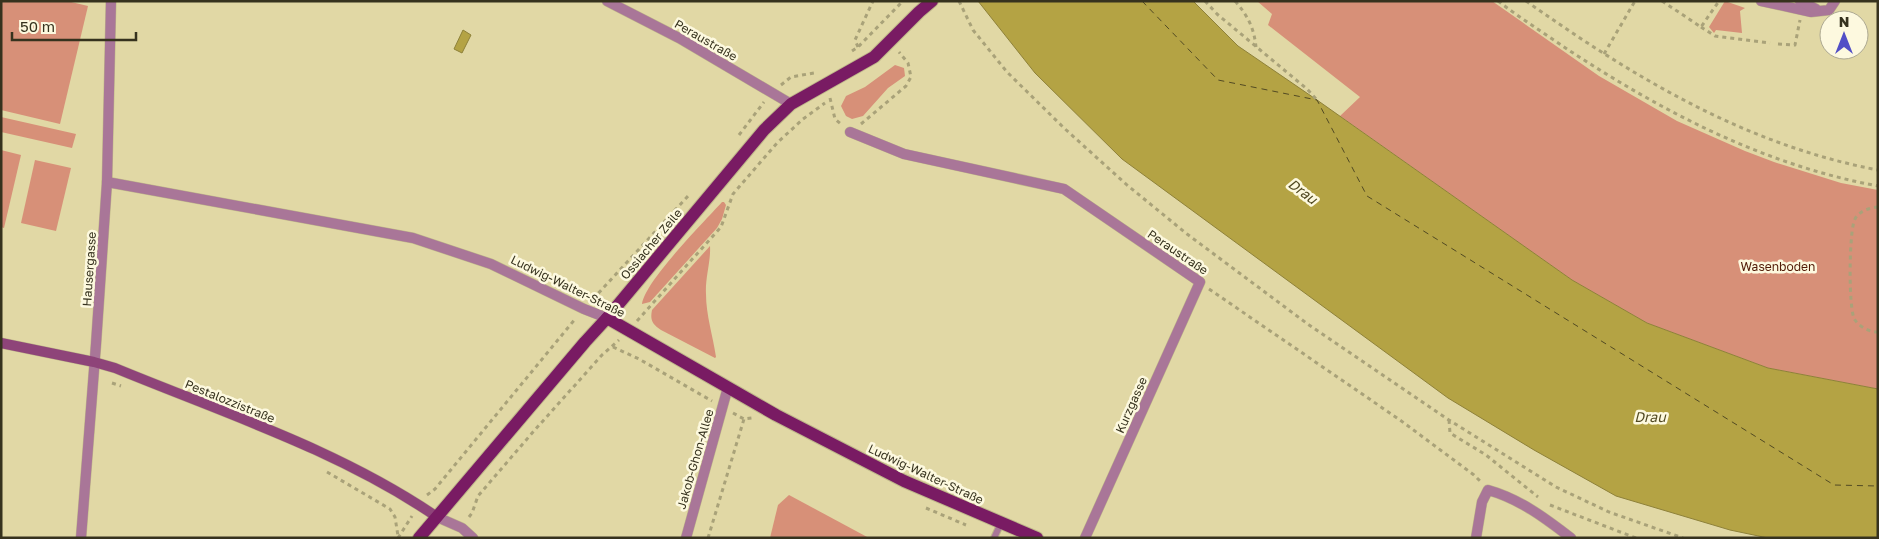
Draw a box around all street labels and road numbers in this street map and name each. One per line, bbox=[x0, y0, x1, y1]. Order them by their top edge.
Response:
street label: Peraustraße bbox=[672, 16, 740, 64]
street label: Ossiacher Zeile bbox=[617, 205, 685, 283]
street label: Peraustraße bbox=[1145, 226, 1211, 278]
street label: Hausergasse bbox=[79, 231, 99, 307]
street label: Ludwig-Walter-Straße bbox=[508, 252, 628, 320]
street label: Kurzgasse bbox=[1112, 374, 1150, 435]
street label: Pestalozzistraße bbox=[183, 376, 277, 426]
street label: Jakob-Ghon-Allee bbox=[674, 407, 716, 511]
street label: Ludwig-Walter-Straße bbox=[866, 441, 986, 507]

